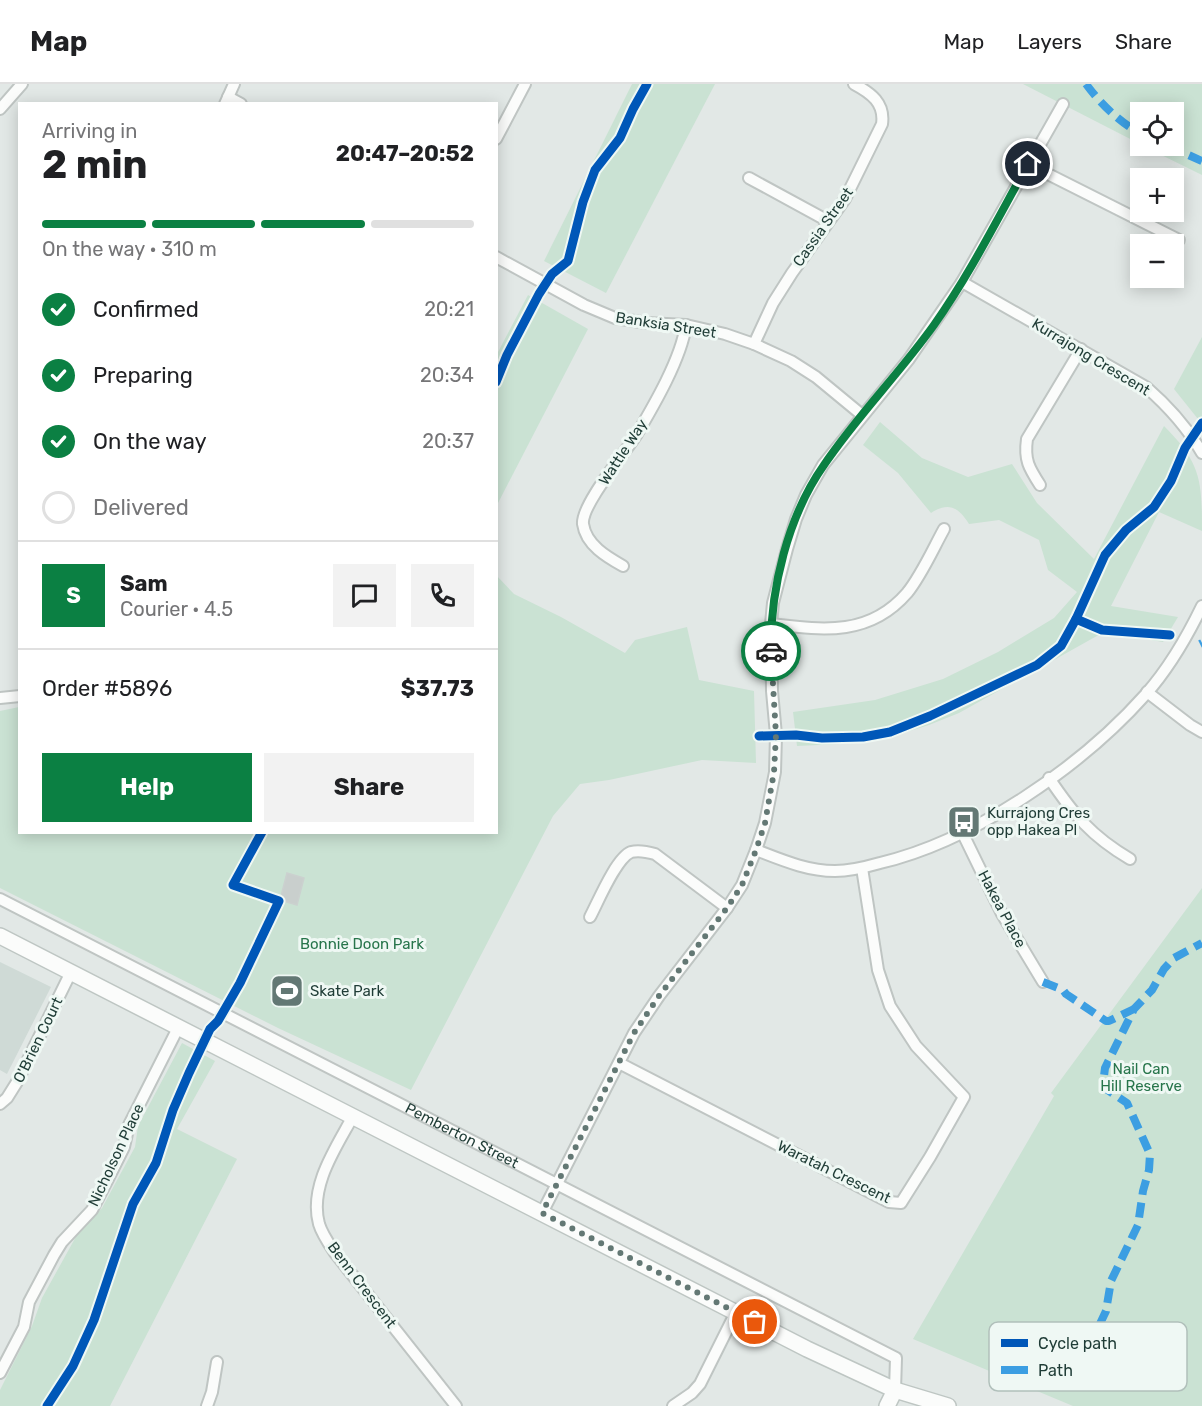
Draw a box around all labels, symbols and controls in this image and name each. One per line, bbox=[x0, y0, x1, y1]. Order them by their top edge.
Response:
text: Map bbox=[30, 25, 87, 58]
text: Map bbox=[943, 29, 984, 54]
text: Layers bbox=[1017, 29, 1082, 54]
text: Share bbox=[1115, 29, 1172, 54]
map controls bbox=[1130, 102, 1184, 288]
button: locate bbox=[1130, 102, 1184, 156]
text: Arriving in bbox=[42, 119, 137, 143]
pin bbox=[1002, 138, 1053, 189]
text: 20:47–20:52 bbox=[336, 140, 474, 167]
text: 2 min bbox=[42, 142, 148, 188]
icon: home bbox=[1011, 147, 1044, 180]
button: + bbox=[1130, 168, 1184, 222]
street label: Cassia Street bbox=[789, 184, 857, 270]
button: − bbox=[1130, 234, 1184, 288]
text: On the way · 310 m bbox=[42, 237, 217, 261]
icon: check bbox=[42, 293, 75, 326]
text: Confirmed bbox=[93, 296, 199, 323]
text: 20:21 bbox=[424, 297, 474, 321]
street label: Banksia Street bbox=[614, 308, 718, 342]
street label: Kurrajong Crescent bbox=[1029, 315, 1153, 399]
icon: check bbox=[42, 359, 75, 392]
text: Preparing bbox=[93, 362, 193, 389]
text: 20:34 bbox=[420, 363, 474, 387]
street label: Wattle Way bbox=[595, 416, 651, 488]
icon: check bbox=[42, 425, 75, 458]
text: On the way bbox=[93, 428, 207, 455]
text: 20:37 bbox=[422, 429, 474, 453]
text: Delivered bbox=[93, 494, 189, 521]
button: chat bbox=[333, 564, 396, 627]
button: phone bbox=[411, 564, 474, 627]
text: Sam bbox=[120, 570, 168, 597]
text: S bbox=[66, 582, 81, 609]
text: Courier · 4.5 bbox=[120, 597, 233, 621]
courier bbox=[741, 621, 801, 681]
icon: car bbox=[755, 635, 788, 668]
text: Order #5896 bbox=[42, 675, 172, 702]
text: $37.73 bbox=[401, 675, 474, 702]
button: Help bbox=[42, 753, 252, 822]
button: Share bbox=[264, 753, 474, 822]
bus stop icon: Kurrajong Cres opp Hakea Pl bbox=[946, 804, 982, 840]
place label: Kurrajong Cres opp Hakea Pl bbox=[987, 804, 1091, 839]
street label: Hakea Place bbox=[974, 867, 1030, 951]
park label: Bonnie Doon Park bbox=[300, 935, 424, 953]
sports icon: Skate Park bbox=[269, 973, 305, 1009]
place label: Skate Park bbox=[310, 982, 385, 1000]
street label: O'Brien Court bbox=[9, 994, 67, 1086]
park label: Nail Can Hill Reserve bbox=[1100, 1060, 1182, 1095]
street label: Pemberton Street bbox=[402, 1099, 522, 1172]
street label: Nicholson Place bbox=[84, 1101, 148, 1209]
street label: Waratah Crescent bbox=[774, 1137, 894, 1207]
street label: Benn Crescent bbox=[324, 1238, 400, 1332]
pin bbox=[729, 1296, 780, 1347]
icon: bag bbox=[738, 1305, 771, 1338]
legend bbox=[989, 1322, 1187, 1391]
text: Cycle path bbox=[1038, 1334, 1117, 1353]
text: Path bbox=[1038, 1361, 1073, 1380]

